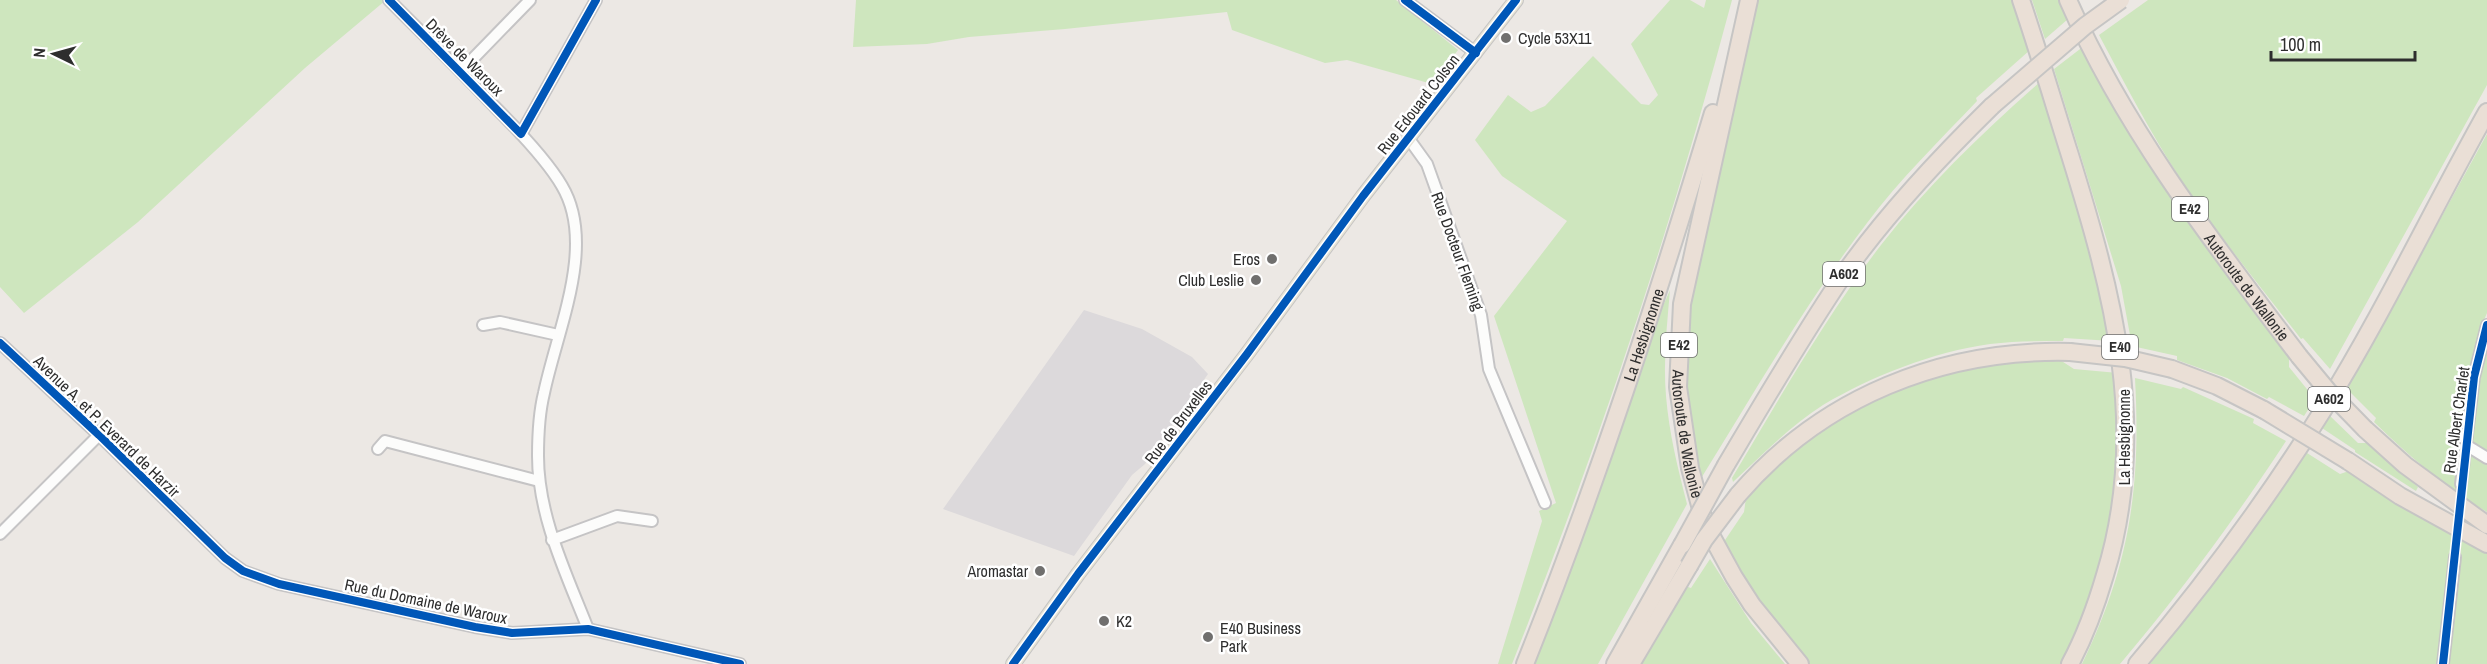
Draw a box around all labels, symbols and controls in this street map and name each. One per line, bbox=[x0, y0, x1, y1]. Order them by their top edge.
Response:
street label: Drève de Waroux bbox=[421, 13, 509, 101]
north arrow bbox=[24, 24, 84, 84]
scale bar bbox=[2271, 24, 2415, 62]
place label: Cycle 53X11 bbox=[1518, 27, 1592, 49]
marker: Cycle 53X11 bbox=[1499, 31, 1513, 45]
text: 100 m bbox=[2280, 32, 2321, 57]
text: N bbox=[28, 47, 50, 58]
street label: Rue Edouard Colson bbox=[1372, 49, 1464, 159]
street label: Rue Docteur Fleming bbox=[1426, 189, 1490, 314]
road number: E42 bbox=[2172, 197, 2208, 221]
street label: Autoroute de Wallonie bbox=[2199, 228, 2295, 345]
place label: Eros bbox=[1233, 248, 1260, 270]
marker: Eros bbox=[1265, 252, 1279, 266]
road number: A602 bbox=[1823, 262, 1865, 286]
place label: Club Leslie bbox=[1178, 269, 1244, 291]
marker: Club Leslie bbox=[1249, 273, 1263, 287]
street label: La Hesbignonne bbox=[1618, 286, 1669, 384]
road number: E42 bbox=[1661, 333, 1697, 357]
road number: E40 bbox=[2102, 335, 2138, 359]
street label: Avenue A. et P. Everard de Harzir bbox=[28, 349, 185, 502]
street label: Rue Albert Charlet bbox=[2438, 365, 2474, 475]
street label: Autoroute de Wallonie bbox=[1667, 368, 1709, 500]
street label: Rue de Bruxelles bbox=[1139, 375, 1217, 469]
road number: A602 bbox=[2308, 387, 2350, 411]
street label: La Hesbignonne bbox=[2113, 389, 2135, 485]
place label: Aromastar bbox=[966, 560, 1029, 582]
marker: Aromastar bbox=[1033, 564, 1047, 578]
street label: Rue du Domaine de Waroux bbox=[343, 573, 510, 629]
place label: K2 bbox=[1116, 610, 1132, 632]
marker: K2 bbox=[1097, 614, 1111, 628]
place label: E40 Business Park bbox=[1220, 617, 1301, 657]
marker: E40 Business Park bbox=[1201, 630, 1215, 644]

